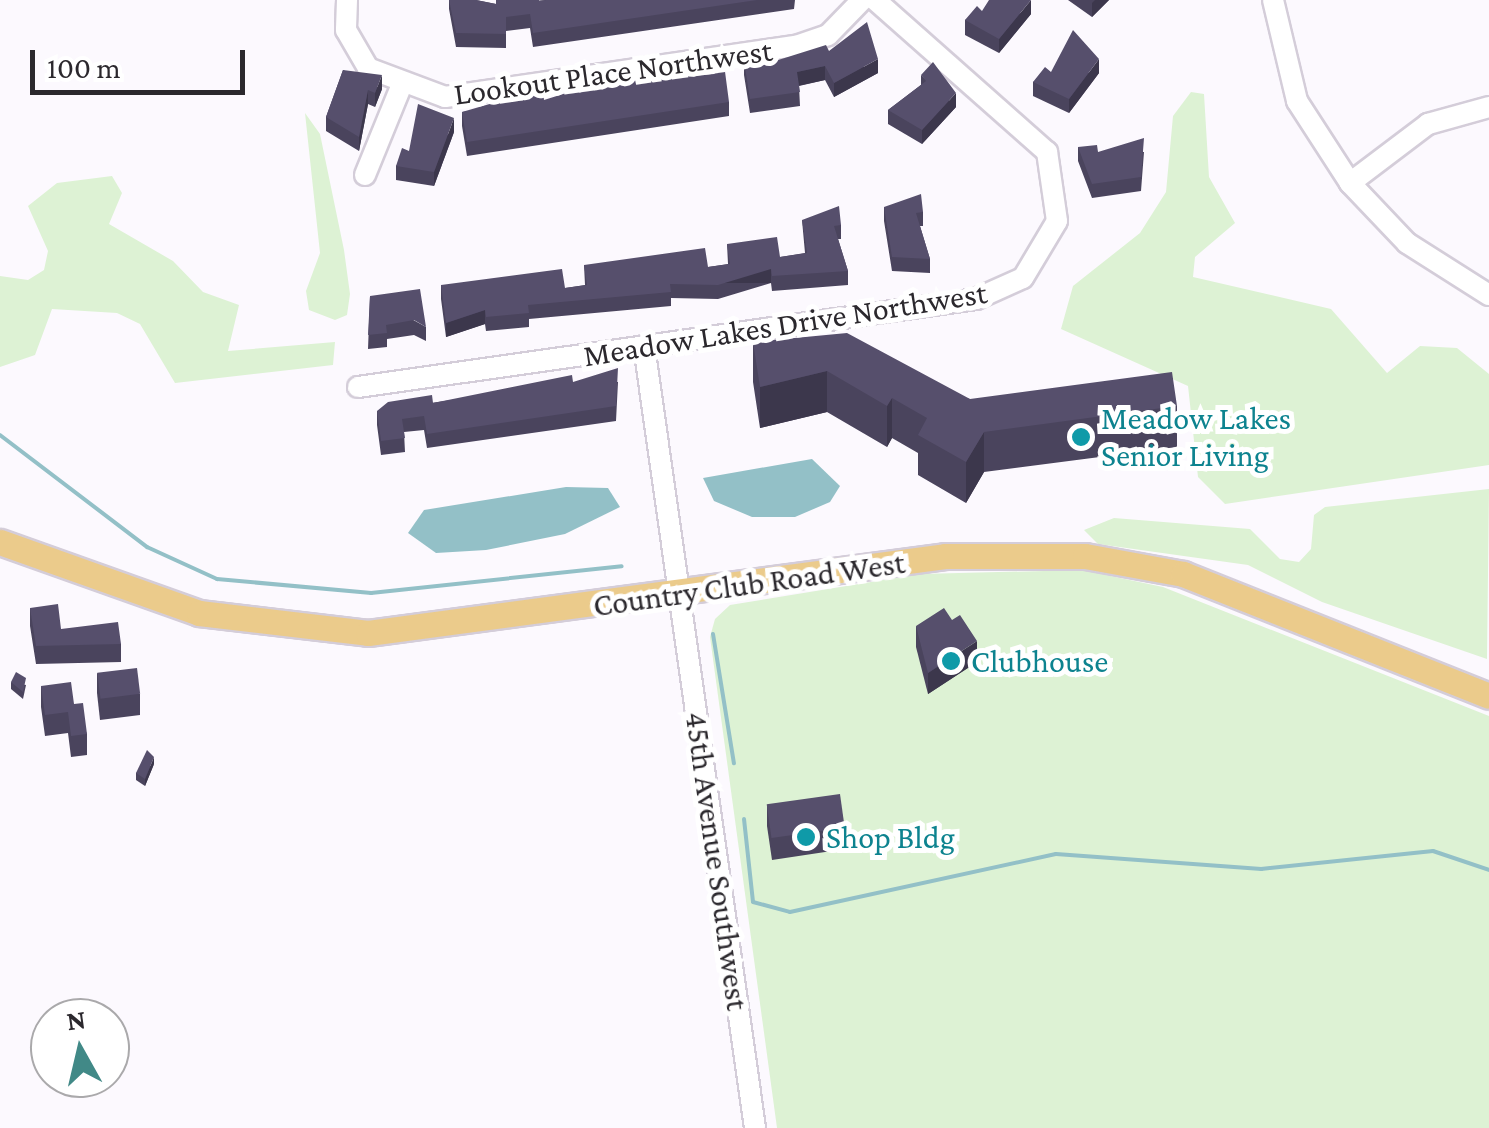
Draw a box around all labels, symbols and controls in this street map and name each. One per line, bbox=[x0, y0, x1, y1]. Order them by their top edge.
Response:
scale bar bbox=[35, 30, 250, 92]
street label: Lookout Place Northwest bbox=[451, 31, 775, 113]
text: 100 m bbox=[47, 51, 121, 84]
street label: Meadow Lakes Drive Northwest bbox=[581, 273, 989, 375]
place label: Meadow Lakes Senior Living bbox=[1101, 400, 1291, 475]
marker: Meadow Lakes Senior Living bbox=[1070, 426, 1092, 448]
street label: Country Club Road West bbox=[591, 543, 907, 625]
place label: Clubhouse bbox=[971, 642, 1108, 680]
marker: Clubhouse bbox=[940, 650, 962, 672]
street label: 45th Avenue Southwest bbox=[677, 709, 757, 1013]
place label: Shop Bldg bbox=[826, 818, 955, 856]
marker: Shop Bldg bbox=[795, 826, 817, 848]
north arrow bbox=[30, 998, 130, 1098]
text: N bbox=[64, 1003, 88, 1036]

